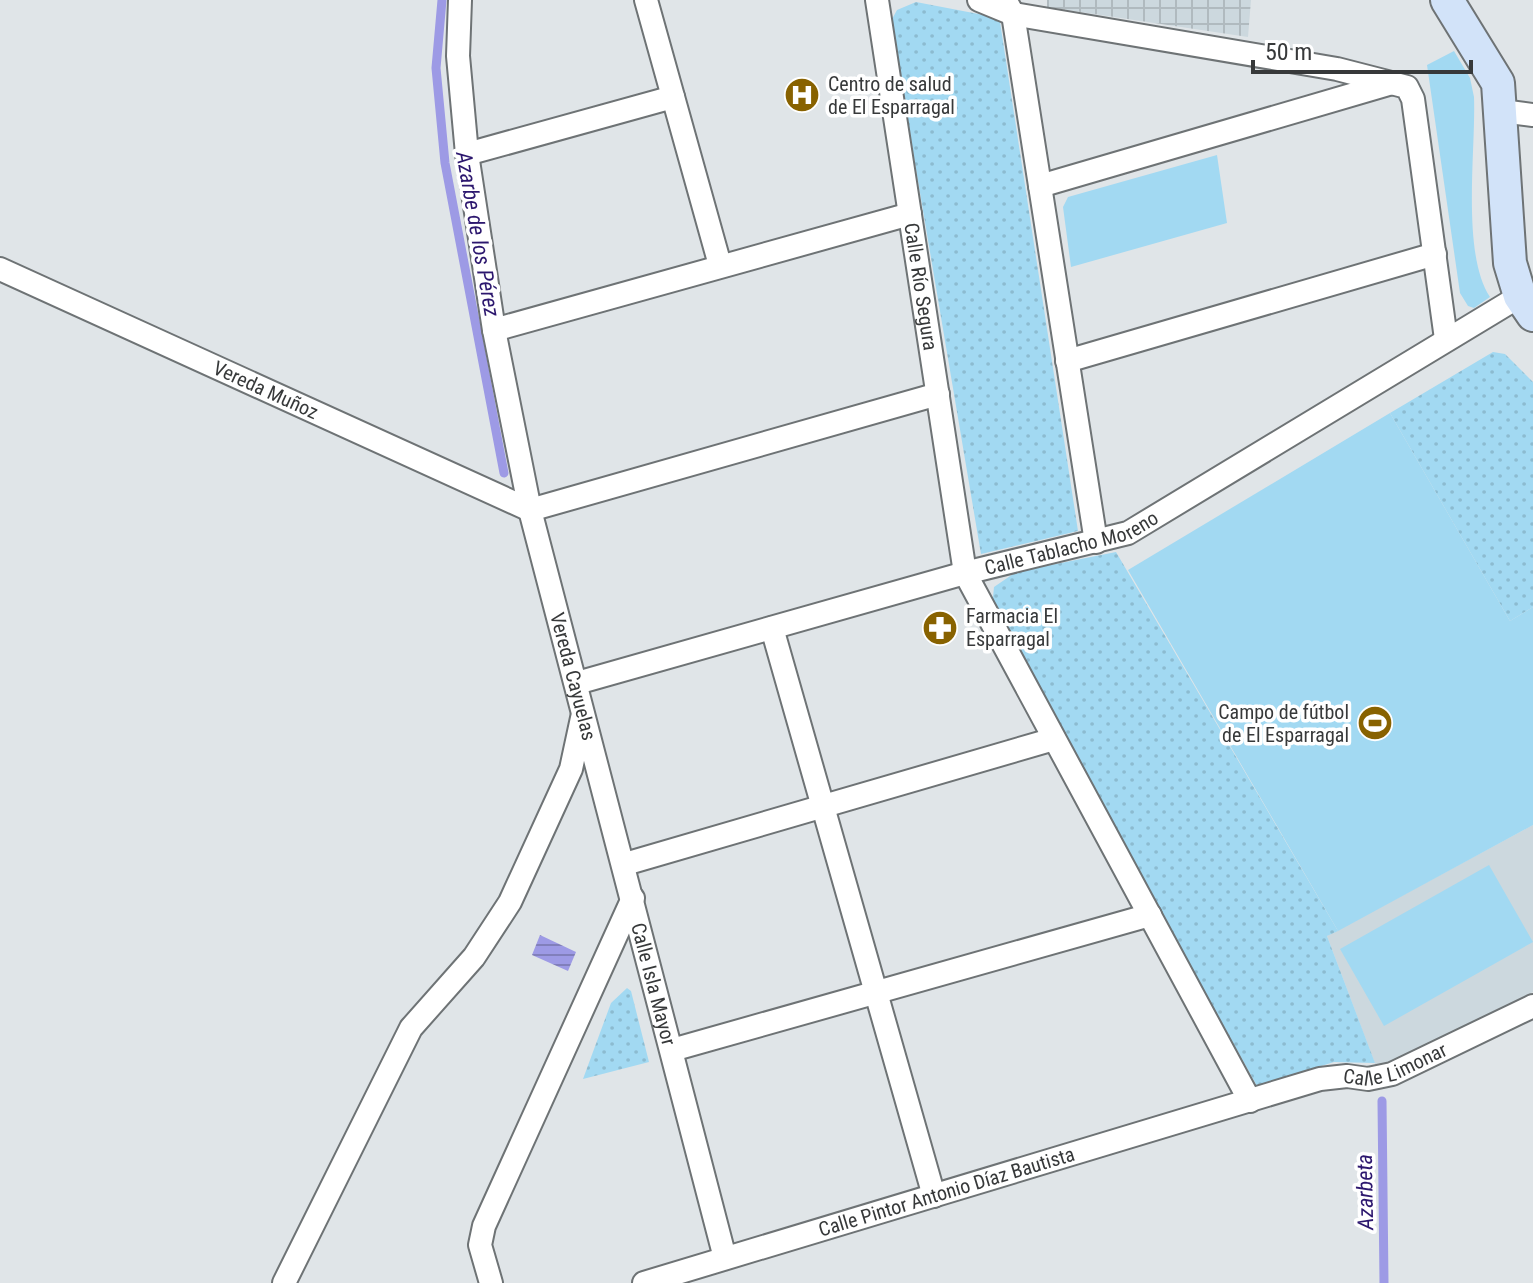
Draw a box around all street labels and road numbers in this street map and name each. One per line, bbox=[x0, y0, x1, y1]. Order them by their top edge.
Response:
street label: Calle Río Segura bbox=[899, 221, 943, 352]
street label: Vereda Muñoz bbox=[210, 356, 322, 424]
street label: Calle Tablacho Moreno bbox=[982, 506, 1163, 580]
street label: Vereda Cayuelas bbox=[545, 610, 602, 743]
street label: Calle Isla Mayor bbox=[626, 920, 681, 1048]
street label: Calle Limonar bbox=[1342, 1037, 1451, 1091]
street label: Calle Pintor Antonio Díaz Bautista bbox=[816, 1142, 1077, 1242]

